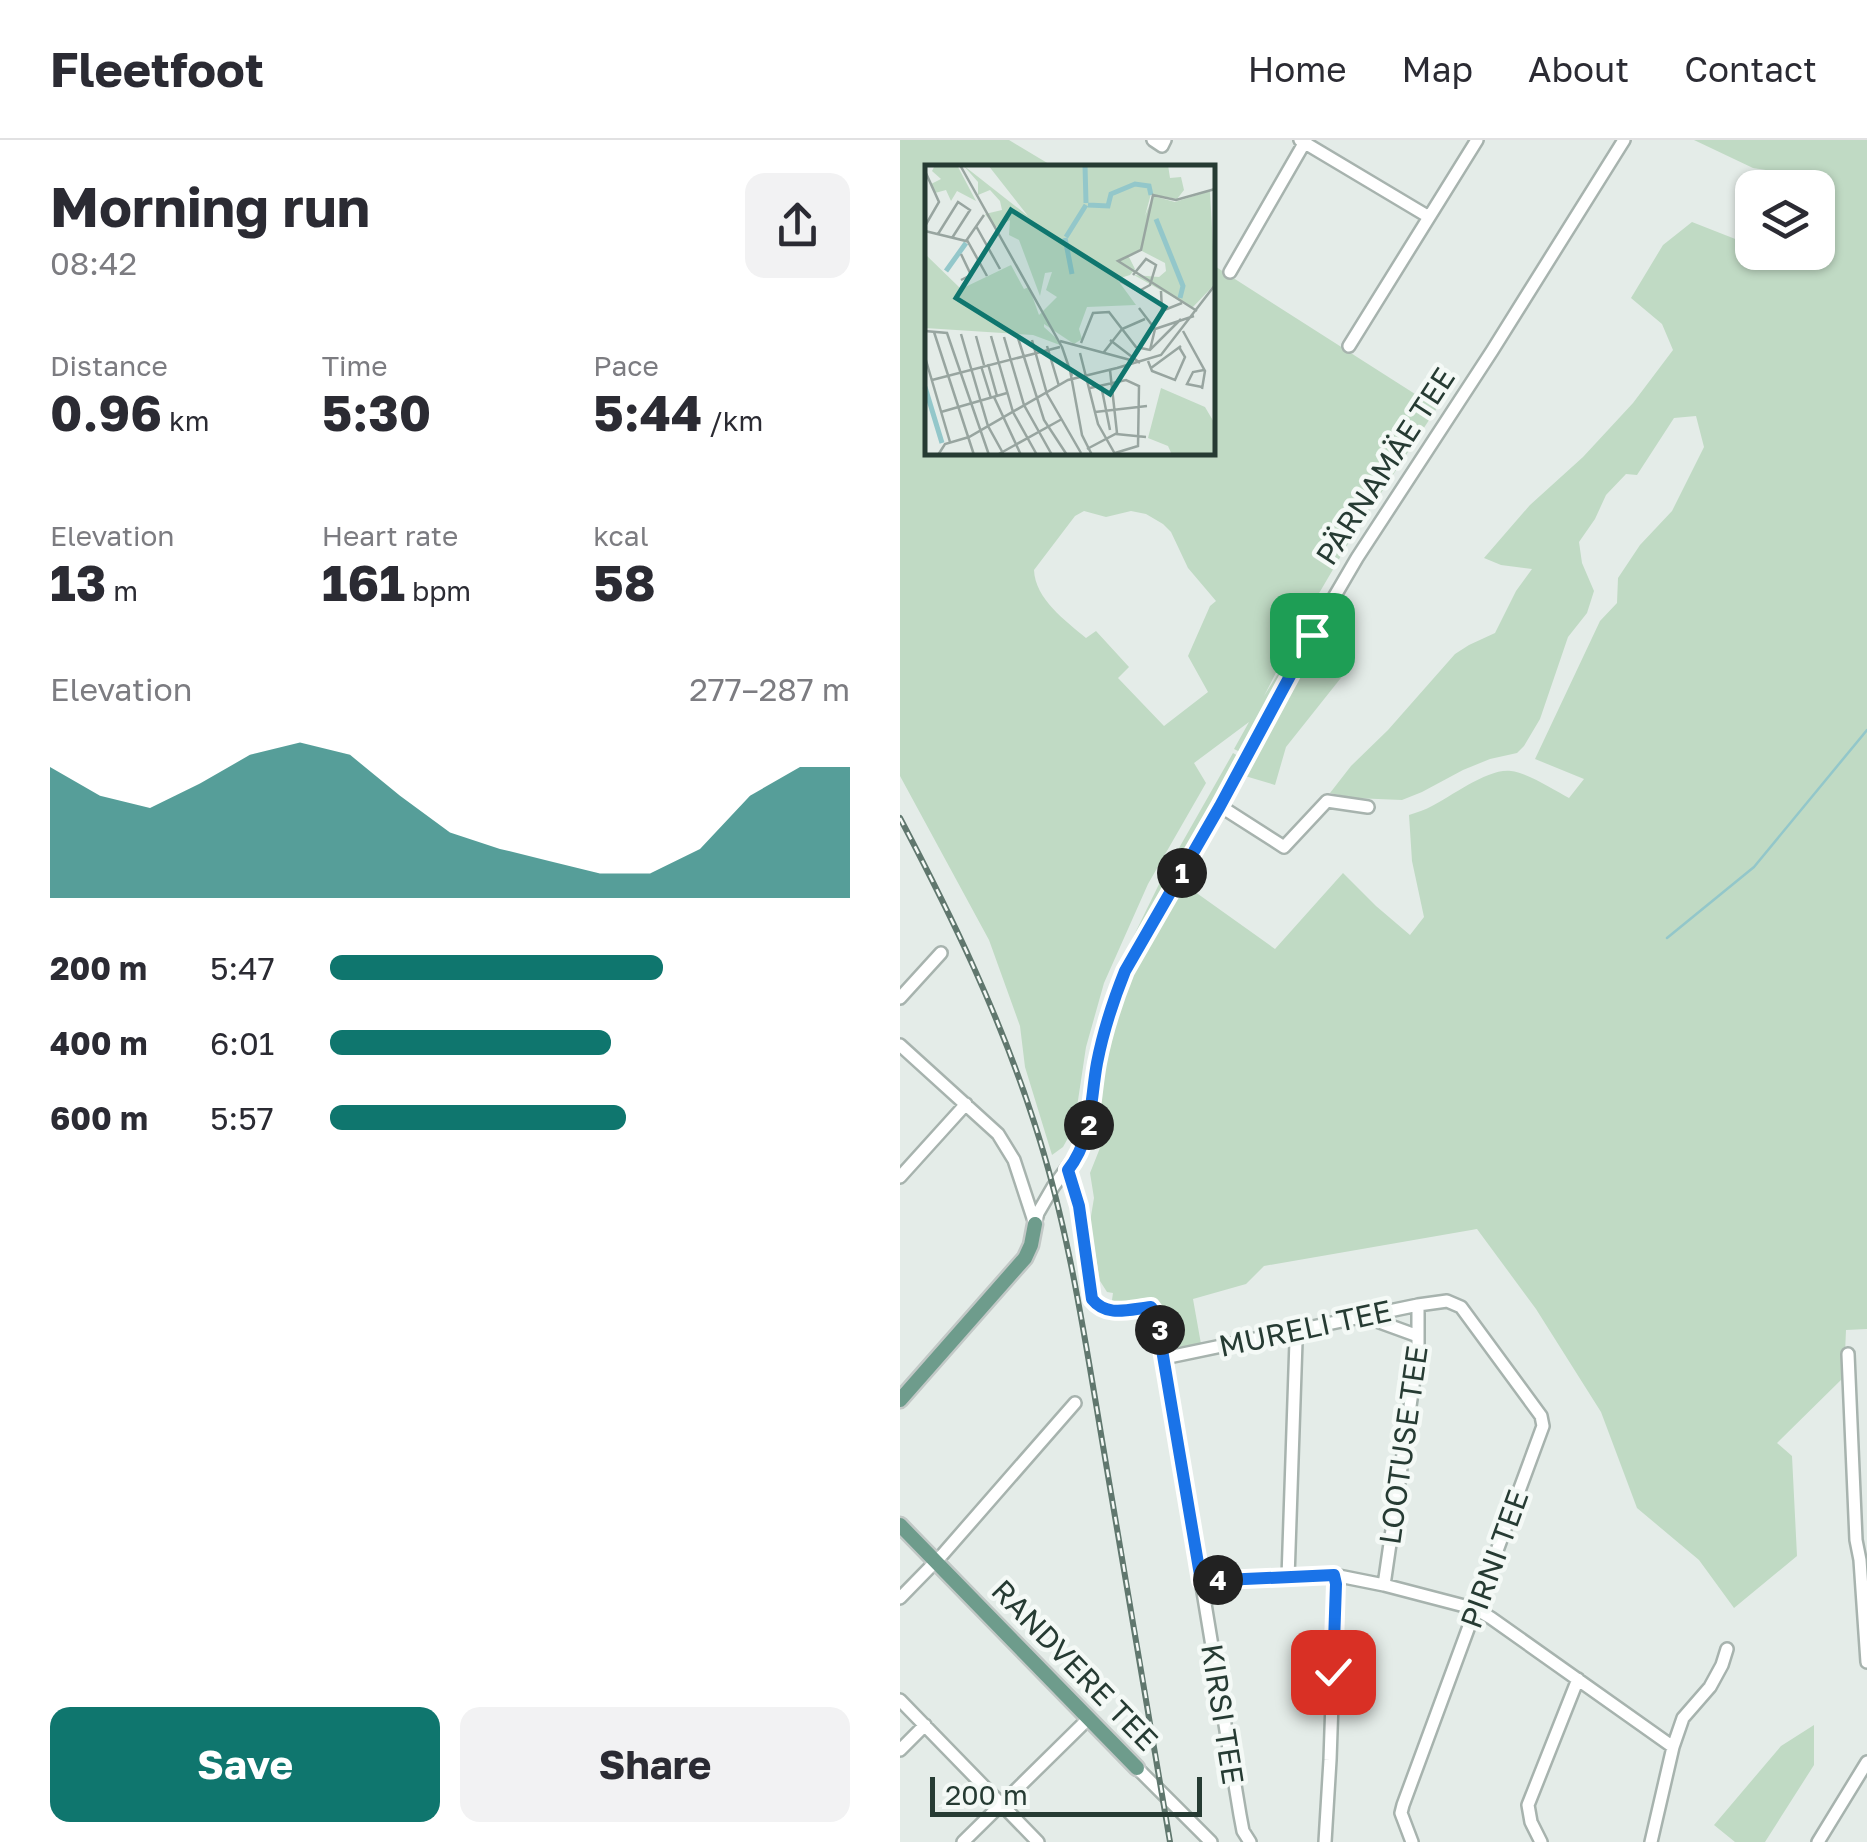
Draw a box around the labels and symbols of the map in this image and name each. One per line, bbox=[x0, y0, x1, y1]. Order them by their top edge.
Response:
inset map bbox=[925, 165, 1215, 455]
street label: PÄRNAMÄE TEE bbox=[1308, 361, 1462, 571]
pin bbox=[1270, 593, 1355, 678]
pin: 1 bbox=[1157, 848, 1207, 898]
pin: 2 bbox=[1064, 1100, 1114, 1150]
street label: MURELI TEE bbox=[1215, 1292, 1395, 1364]
pin: 3 bbox=[1135, 1305, 1185, 1355]
street label: LOOTUSE TEE bbox=[1371, 1343, 1435, 1547]
street label: PIRNI TEE bbox=[1452, 1485, 1536, 1633]
pin: 4 bbox=[1193, 1555, 1243, 1605]
street label: RANDVERE TEE bbox=[984, 1572, 1166, 1758]
pin bbox=[1291, 1630, 1376, 1715]
street label: KIRSI TEE bbox=[1194, 1641, 1252, 1787]
scale bar bbox=[930, 1772, 1202, 1816]

